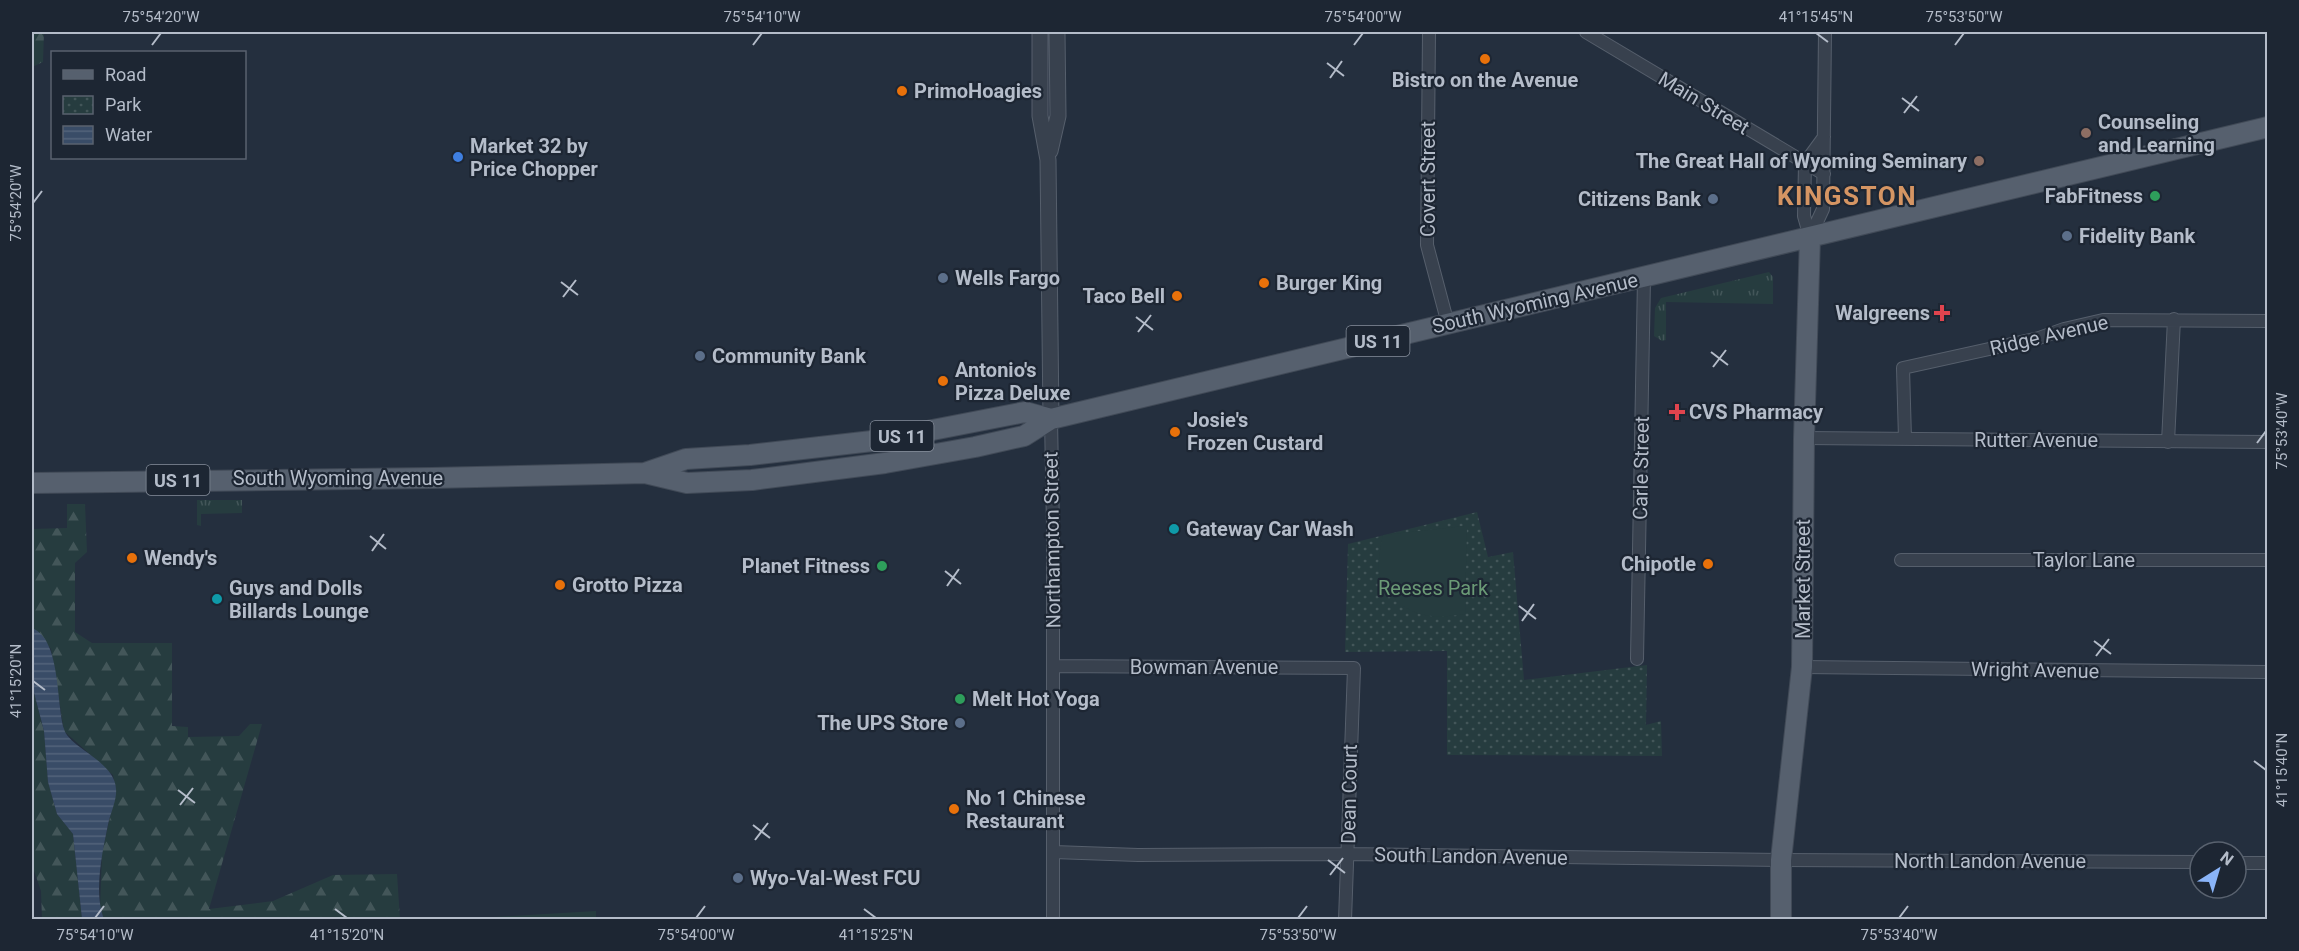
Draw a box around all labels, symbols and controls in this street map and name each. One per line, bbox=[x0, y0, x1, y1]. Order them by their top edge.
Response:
text: 75°54'20"W bbox=[123, 8, 199, 26]
text: 75°54'10"W bbox=[724, 8, 800, 26]
text: 75°54'00"W bbox=[1325, 8, 1401, 26]
text: 41°15'45"N bbox=[1779, 8, 1853, 26]
text: 75°53'50"W bbox=[1926, 8, 2002, 26]
legend bbox=[51, 51, 246, 159]
marker: Bistro on the Avenue bbox=[1478, 52, 1492, 66]
text: Road bbox=[105, 64, 146, 85]
street label: Main Street bbox=[1654, 66, 1754, 140]
place label: Bistro on the Avenue bbox=[1392, 68, 1578, 92]
place label: PrimoHoagies bbox=[914, 79, 1042, 103]
marker: PrimoHoagies bbox=[895, 84, 909, 98]
text: Park bbox=[105, 94, 142, 115]
place label: Counseling and Learning bbox=[2098, 110, 2215, 157]
street label: Covert Street bbox=[1416, 121, 1440, 237]
text: Water bbox=[105, 124, 152, 145]
marker: Counseling and Learning bbox=[2079, 126, 2093, 140]
place label: Market 32 by Price Chopper bbox=[470, 134, 599, 181]
place label: The Great Hall of Wyoming Seminary bbox=[1636, 149, 1968, 173]
marker: Market 32 by Price Chopper bbox=[451, 150, 465, 164]
marker: The Great Hall of Wyoming Seminary bbox=[1972, 154, 1986, 168]
text: 75°54'20"W bbox=[7, 165, 25, 241]
district label: KINGSTON bbox=[1777, 181, 1917, 211]
place label: FabFitness bbox=[2045, 184, 2143, 208]
place label: Citizens Bank bbox=[1578, 187, 1701, 211]
marker: FabFitness bbox=[2148, 189, 2162, 203]
marker: Citizens Bank bbox=[1706, 192, 1720, 206]
place label: Fidelity Bank bbox=[2079, 224, 2195, 248]
marker: Fidelity Bank bbox=[2060, 229, 2074, 243]
place label: Wells Fargo bbox=[955, 266, 1060, 290]
street label: South Wyoming Avenue bbox=[1430, 268, 1640, 338]
marker: Wells Fargo bbox=[936, 271, 950, 285]
place label: Burger King bbox=[1276, 271, 1382, 295]
marker: Burger King bbox=[1257, 276, 1271, 290]
place label: Taco Bell bbox=[1083, 284, 1165, 308]
marker: Taco Bell bbox=[1170, 289, 1184, 303]
place label: Walgreens bbox=[1835, 301, 1930, 325]
marker: Walgreens bbox=[1935, 306, 1949, 320]
street label: Ridge Avenue bbox=[1988, 310, 2110, 360]
road number: US 11 bbox=[1346, 326, 1410, 356]
place label: Community Bank bbox=[712, 344, 866, 368]
marker: Community Bank bbox=[693, 349, 707, 363]
place label: Antonio's Pizza Deluxe bbox=[955, 358, 1070, 405]
marker: Antonio's Pizza Deluxe bbox=[936, 374, 950, 388]
text: 75°53'40"W bbox=[2273, 393, 2291, 469]
place label: CVS Pharmacy bbox=[1689, 400, 1824, 424]
marker: CVS Pharmacy bbox=[1670, 405, 1684, 419]
place label: Josie's Frozen Custard bbox=[1187, 408, 1323, 455]
street label: Carle Street bbox=[1628, 416, 1654, 520]
road number: US 11 bbox=[870, 421, 934, 451]
marker: Josie's Frozen Custard bbox=[1168, 425, 1182, 439]
street label: Rutter Avenue bbox=[1974, 428, 2098, 452]
street label: Northampton Street bbox=[1038, 451, 1066, 629]
road number: US 11 bbox=[146, 465, 210, 495]
street label: South Wyoming Avenue bbox=[233, 466, 443, 490]
place label: Gateway Car Wash bbox=[1186, 517, 1354, 541]
street label: Market Street bbox=[1791, 519, 1815, 639]
marker: Gateway Car Wash bbox=[1167, 522, 1181, 536]
place label: Wendy's bbox=[144, 546, 217, 570]
street label: Taylor Lane bbox=[2033, 548, 2135, 572]
marker: Wendy's bbox=[125, 551, 139, 565]
place label: Chipotle bbox=[1621, 552, 1696, 576]
place label: Planet Fitness bbox=[742, 554, 870, 578]
marker: Chipotle bbox=[1701, 557, 1715, 571]
marker: Planet Fitness bbox=[875, 559, 889, 573]
place label: Grotto Pizza bbox=[572, 573, 683, 597]
place label: Guys and Dolls Billards Lounge bbox=[229, 576, 369, 623]
park label: Reeses Park bbox=[1378, 576, 1489, 600]
marker: Grotto Pizza bbox=[553, 578, 567, 592]
marker: Guys and Dolls Billards Lounge bbox=[210, 592, 224, 606]
text: 41°15'20"N bbox=[7, 644, 25, 718]
street label: Bowman Avenue bbox=[1130, 655, 1278, 679]
street label: Wright Avenue bbox=[1971, 657, 2099, 683]
place label: Melt Hot Yoga bbox=[972, 687, 1100, 711]
marker: Melt Hot Yoga bbox=[953, 692, 967, 706]
place label: The UPS Store bbox=[817, 711, 948, 735]
marker: The UPS Store bbox=[953, 716, 967, 730]
text: 41°15'40"N bbox=[2273, 733, 2291, 807]
street label: Dean Court bbox=[1336, 744, 1362, 844]
place label: No 1 Chinese Restaurant bbox=[966, 786, 1086, 833]
marker: No 1 Chinese Restaurant bbox=[947, 802, 961, 816]
north arrow bbox=[2188, 840, 2248, 900]
street label: South Landon Avenue bbox=[1374, 842, 1568, 870]
text: N bbox=[2216, 847, 2237, 869]
street label: North Landon Avenue bbox=[1894, 849, 2086, 873]
place label: Wyo-Val-West FCU bbox=[750, 866, 920, 890]
marker: Wyo-Val-West FCU bbox=[731, 871, 745, 885]
text: 75°54'10"W bbox=[57, 926, 133, 944]
text: 41°15'20"N bbox=[310, 926, 384, 944]
text: 75°54'00"W bbox=[658, 926, 734, 944]
text: 41°15'25"N bbox=[839, 926, 913, 944]
text: 75°53'50"W bbox=[1260, 926, 1336, 944]
text: 75°53'40"W bbox=[1861, 926, 1937, 944]

